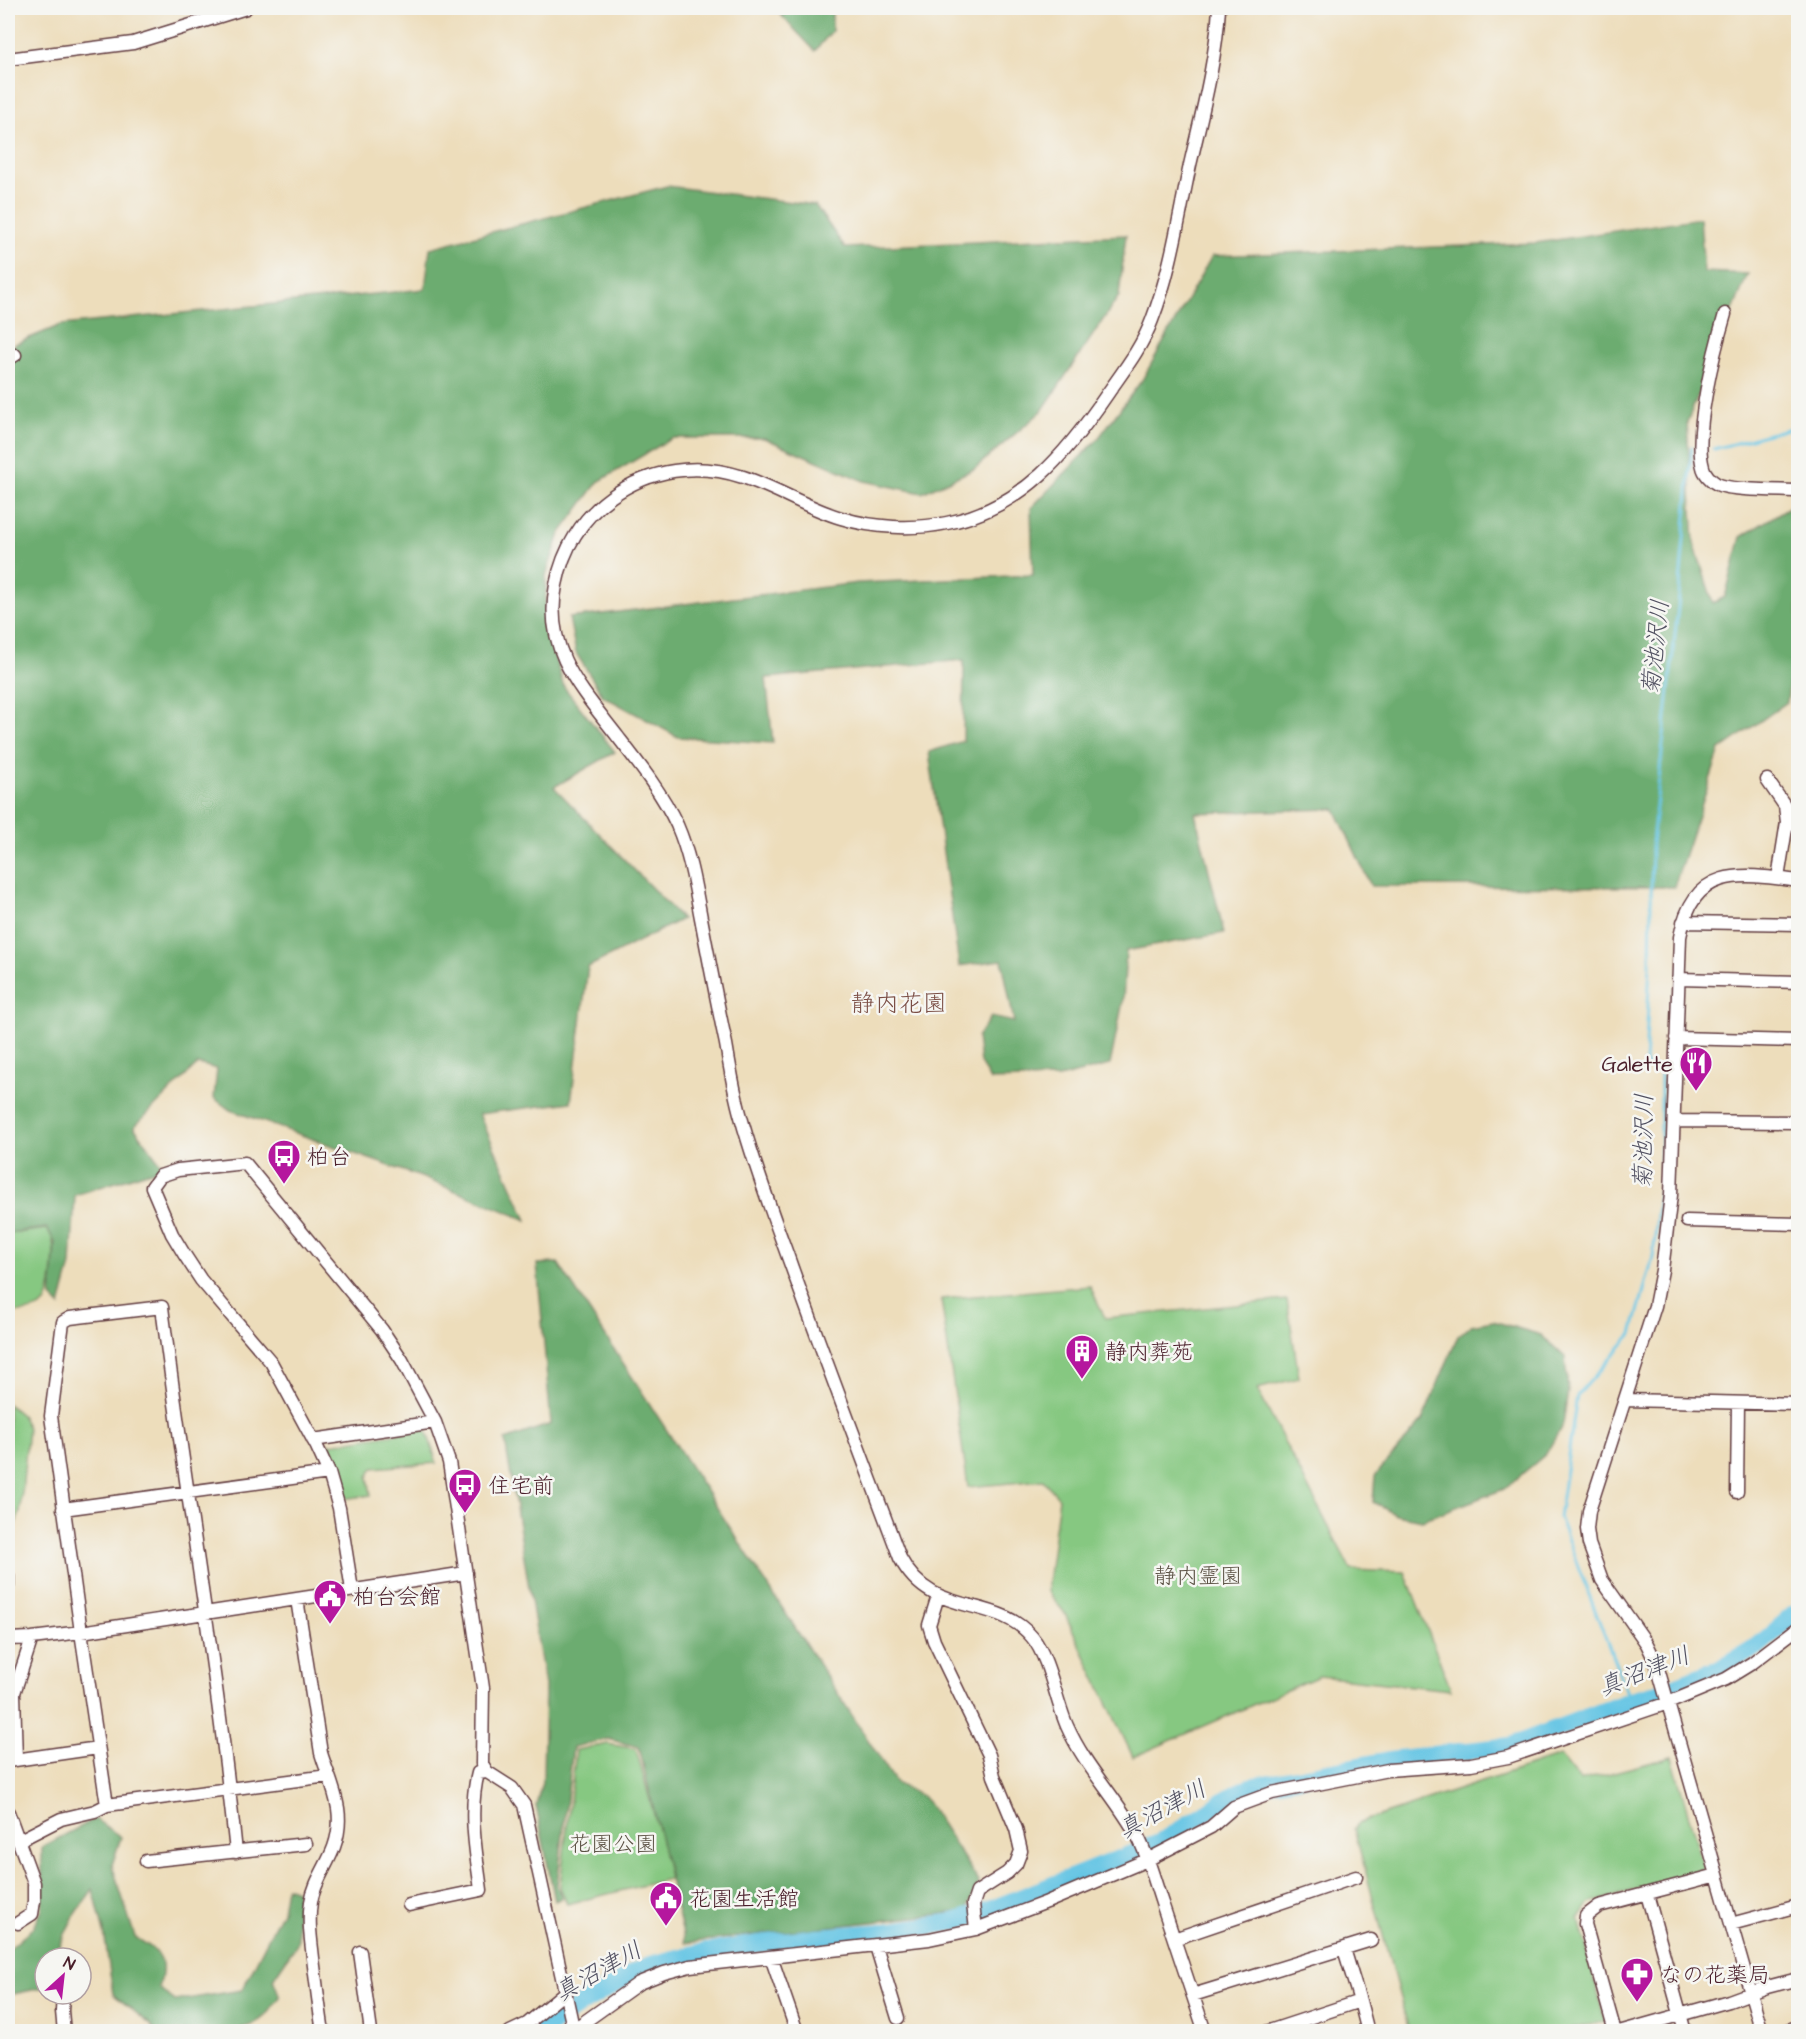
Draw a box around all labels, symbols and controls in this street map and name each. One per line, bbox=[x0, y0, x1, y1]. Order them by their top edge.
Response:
water label: 菊池沢川 bbox=[1634, 598, 1678, 697]
district label: 静内花園 bbox=[851, 987, 947, 1021]
restaurant icon: Galette bbox=[1678, 1045, 1714, 1092]
place label: Galette bbox=[1602, 1049, 1673, 1080]
water label: 菊池沢川 bbox=[1626, 1093, 1662, 1189]
bus stop icon: 柏台 bbox=[266, 1138, 302, 1185]
place label: 柏台 bbox=[307, 1142, 351, 1173]
building icon: 静内葬苑 bbox=[1064, 1333, 1100, 1380]
place label: 静内葬苑 bbox=[1105, 1337, 1193, 1368]
bus stop icon: 住宅前 bbox=[447, 1467, 483, 1514]
place label: 住宅前 bbox=[488, 1471, 554, 1502]
park label: 静内霊園 bbox=[1154, 1561, 1242, 1592]
public building icon: 柏台会館 bbox=[312, 1578, 348, 1625]
place label: 柏台会館 bbox=[353, 1582, 441, 1613]
water label: 真沼津川 bbox=[1593, 1639, 1695, 1705]
water label: 真沼津川 bbox=[1112, 1772, 1213, 1847]
park label: 花園公園 bbox=[569, 1829, 657, 1860]
public building icon: 花園生活館 bbox=[648, 1880, 684, 1927]
place label: 花園生活館 bbox=[689, 1884, 799, 1915]
water label: 真沼津川 bbox=[548, 1934, 649, 2010]
north arrow bbox=[33, 1946, 93, 2006]
text: N bbox=[60, 1951, 79, 1976]
pharmacy icon: なの花薬局 bbox=[1619, 1956, 1655, 2003]
place label: なの花薬局 bbox=[1660, 1960, 1770, 1991]

